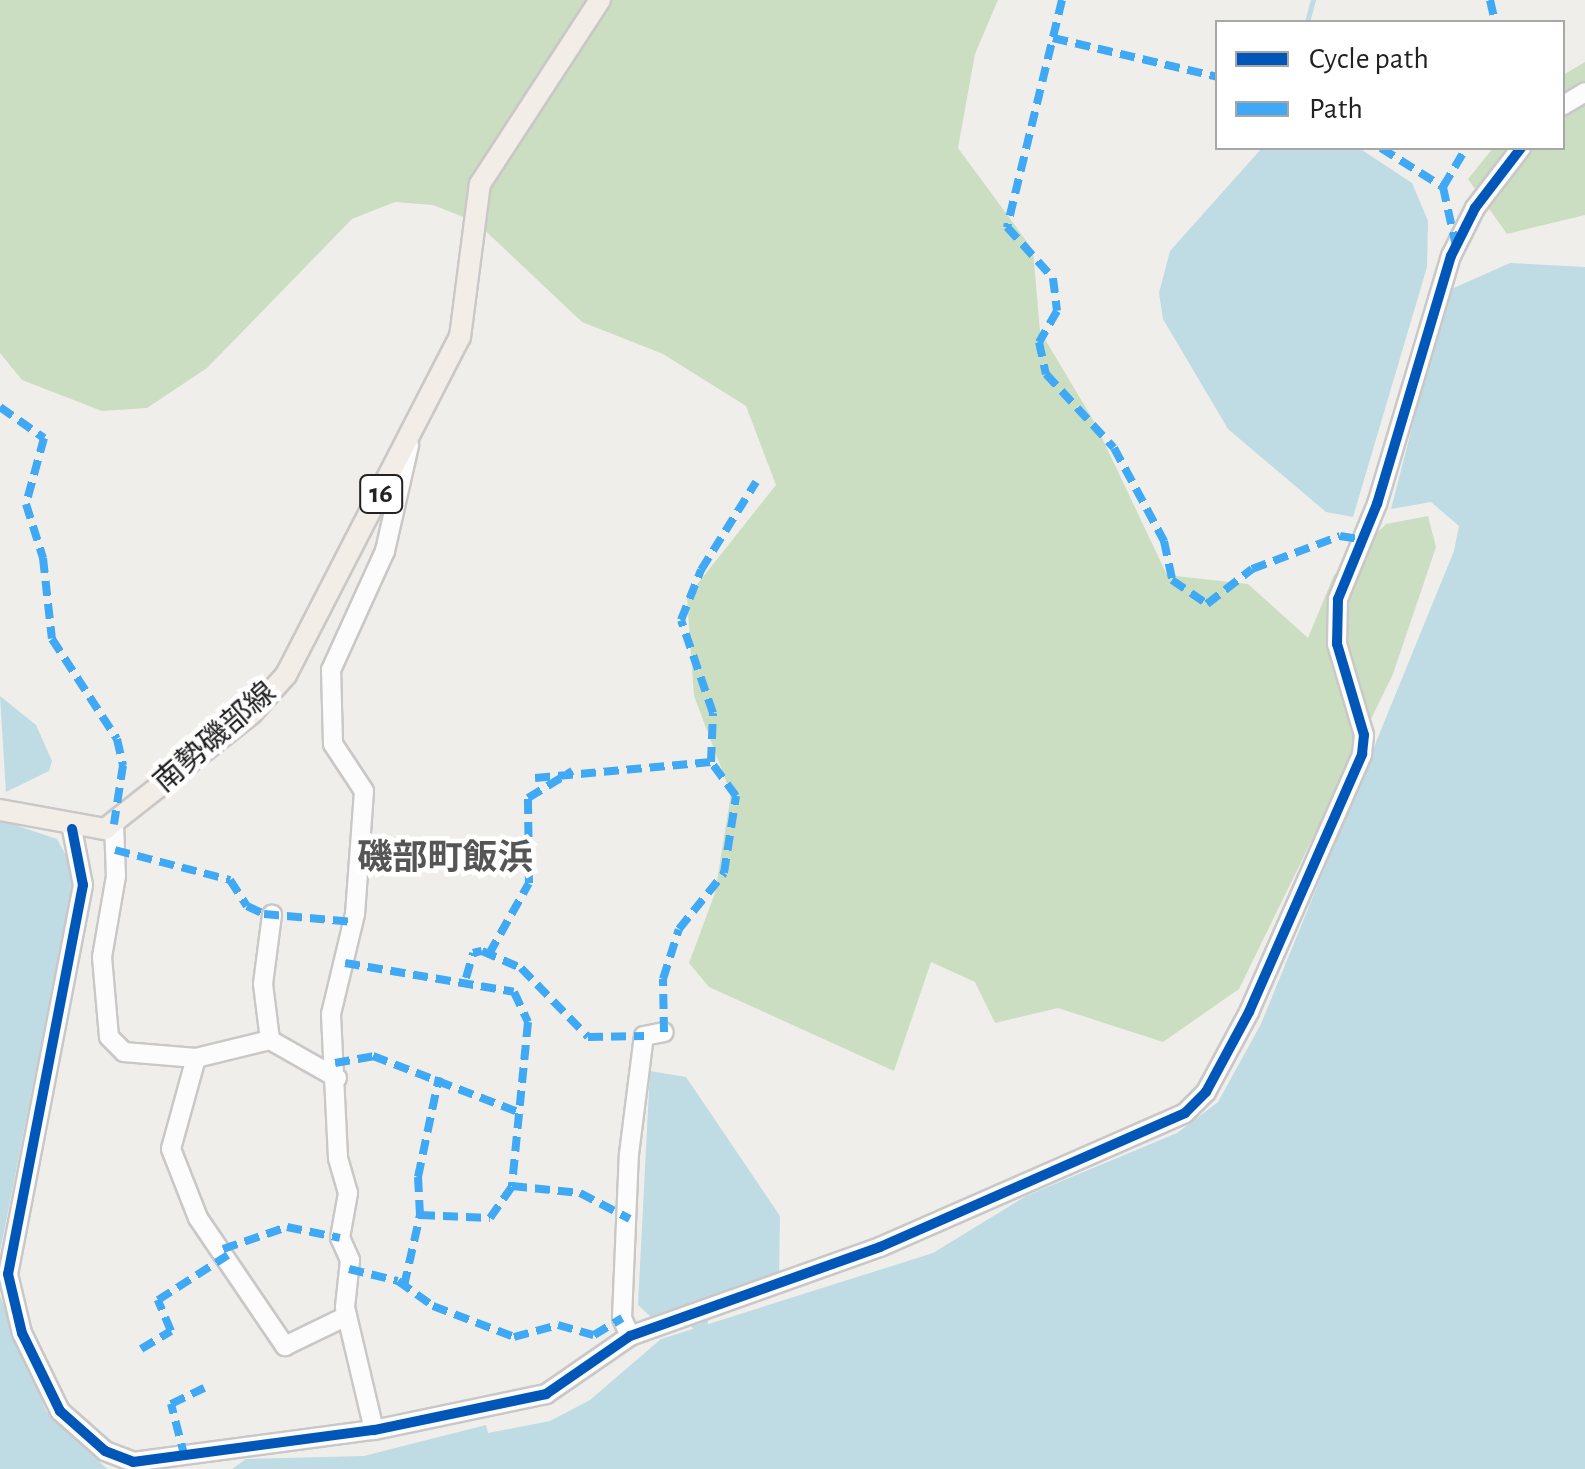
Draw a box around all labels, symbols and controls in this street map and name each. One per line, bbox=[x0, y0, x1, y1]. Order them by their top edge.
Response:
legend bbox=[1215, 20, 1565, 150]
text: Cycle path bbox=[1309, 44, 1429, 74]
text: Path bbox=[1309, 94, 1363, 124]
road number: 16 bbox=[358, 471, 404, 517]
street label: 南勢磯部線 bbox=[147, 675, 283, 801]
district label: 磯部町飯浜 bbox=[358, 838, 532, 880]

